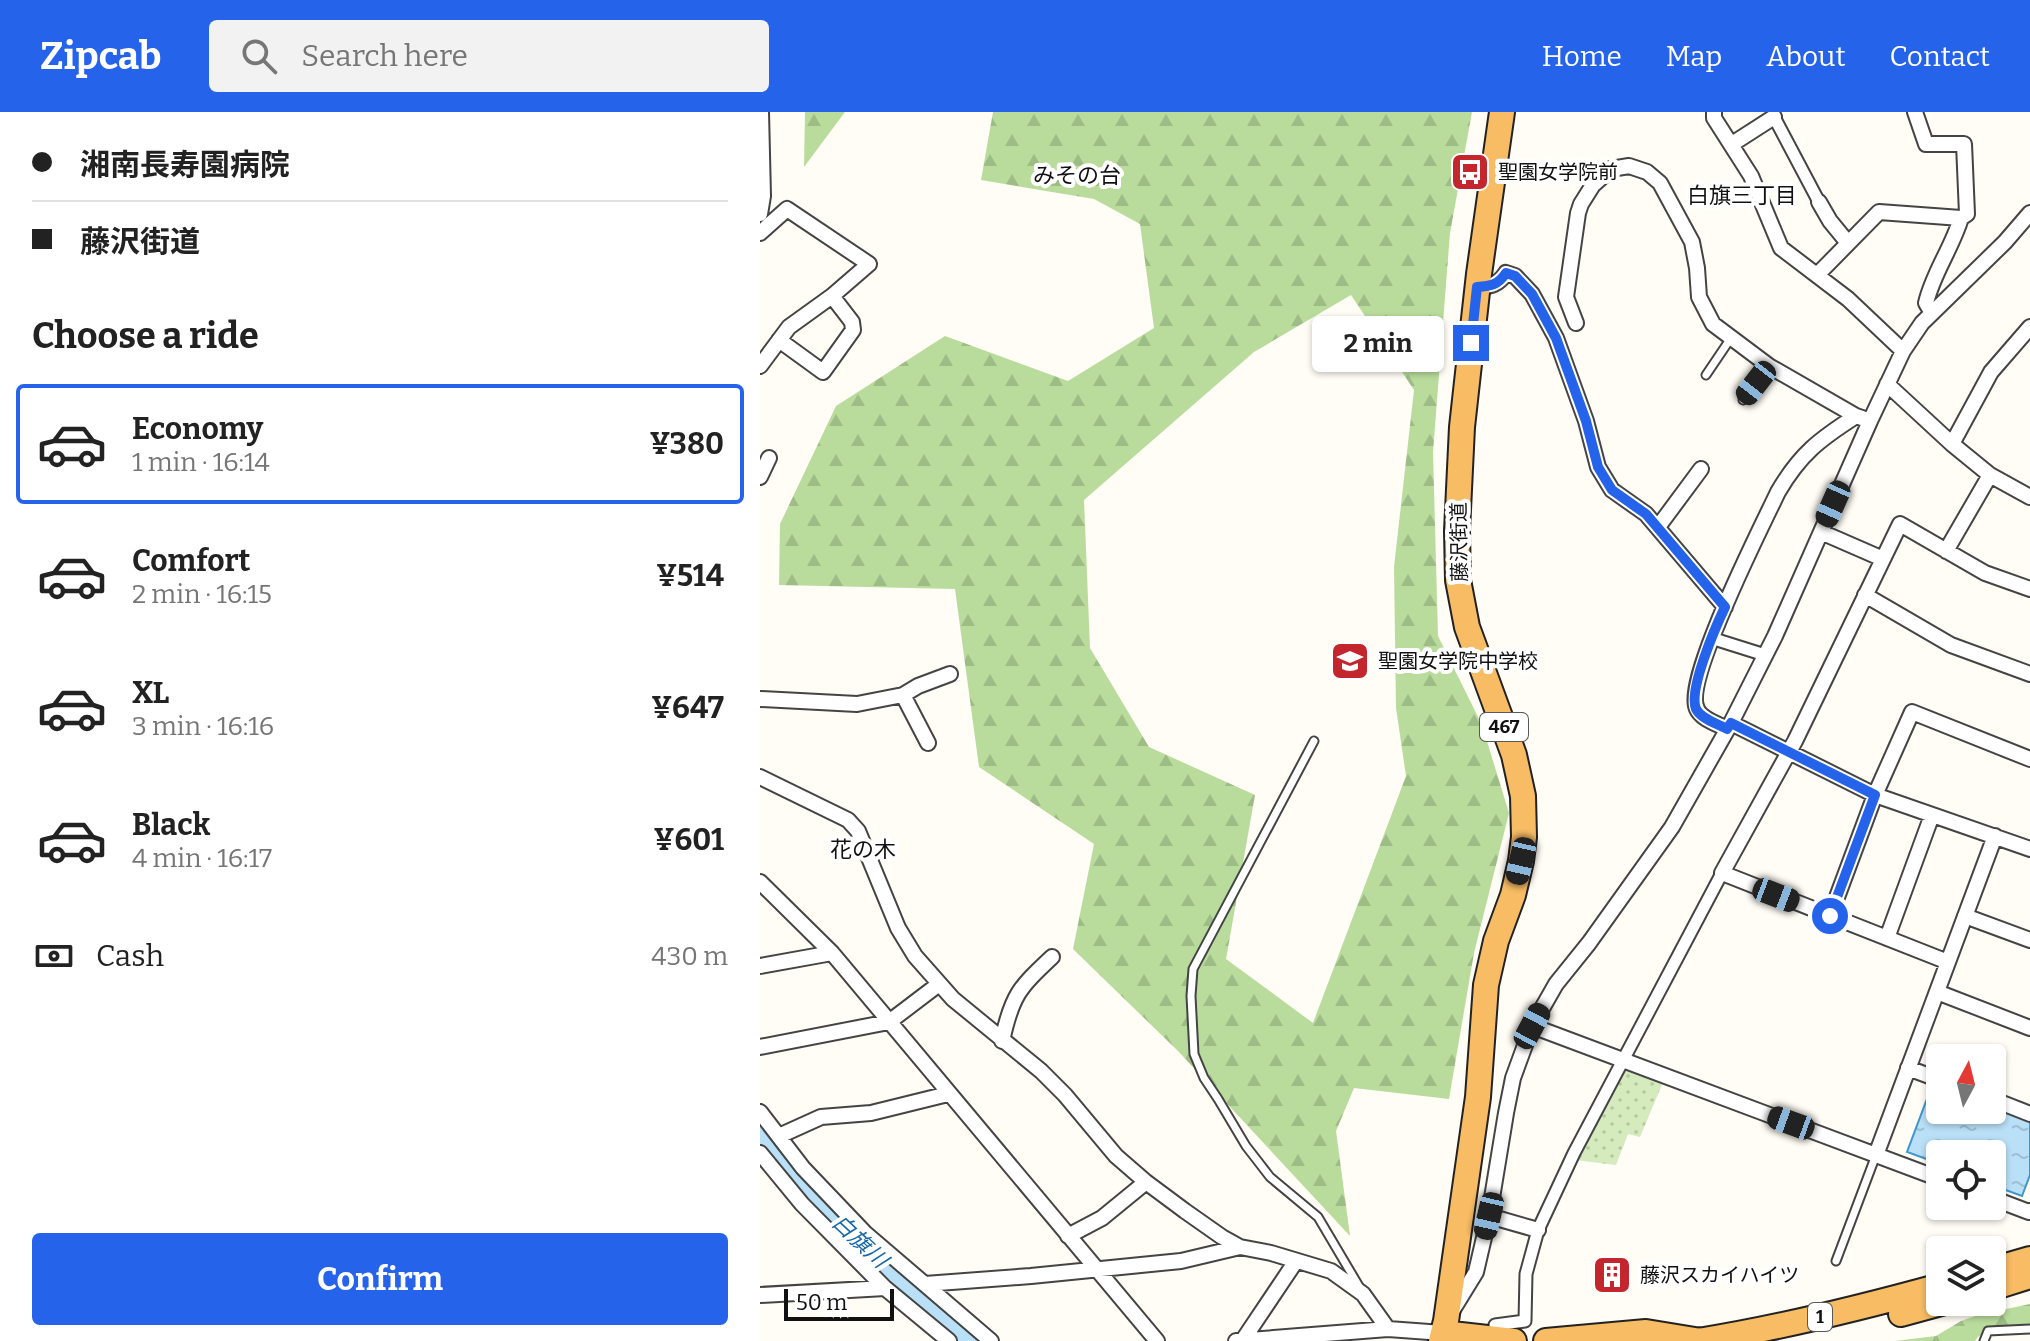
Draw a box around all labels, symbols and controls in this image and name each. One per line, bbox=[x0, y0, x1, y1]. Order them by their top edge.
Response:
search box bbox=[209, 20, 769, 92]
text: Zipcab bbox=[40, 33, 161, 79]
icon: search bbox=[237, 34, 281, 78]
text: Search here bbox=[301, 38, 468, 74]
text: Home bbox=[1542, 40, 1622, 73]
text: Map bbox=[1666, 40, 1722, 73]
text: About bbox=[1766, 40, 1846, 73]
text: Contact bbox=[1890, 40, 1990, 73]
text: 湘南長寿園病院 bbox=[80, 147, 290, 183]
bus stop icon: 聖園女学院前 bbox=[1449, 151, 1491, 193]
place label: 聖園女学院前 bbox=[1498, 160, 1618, 184]
district label: みその台 bbox=[1033, 162, 1121, 189]
district label: 白旗三丁目 bbox=[1687, 182, 1797, 209]
text: 藤沢街道 bbox=[80, 224, 200, 260]
text: Choose a ride bbox=[32, 314, 259, 358]
callout: 2 min bbox=[1311, 315, 1443, 371]
route end bbox=[1453, 325, 1489, 361]
text: 2 min bbox=[1343, 328, 1413, 359]
car bbox=[1732, 357, 1780, 409]
icon: car bbox=[36, 408, 108, 480]
text: Economy bbox=[132, 411, 263, 447]
text: ¥380 bbox=[650, 426, 724, 462]
text: 1 min · 16:14 bbox=[132, 447, 270, 478]
car bbox=[1812, 477, 1854, 531]
street label: 藤沢街道 bbox=[1446, 502, 1472, 582]
icon: car bbox=[36, 540, 108, 612]
text: Comfort bbox=[132, 543, 250, 579]
text: ¥514 bbox=[656, 558, 724, 594]
text: 2 min · 16:15 bbox=[132, 579, 272, 610]
school or university icon: 聖園女学院中学校 bbox=[1329, 640, 1371, 682]
place label: 聖園女学院中学校 bbox=[1378, 649, 1538, 673]
icon: car bbox=[36, 672, 108, 744]
text: XL bbox=[132, 675, 169, 711]
text: ¥647 bbox=[651, 690, 724, 726]
text: 3 min · 16:16 bbox=[132, 711, 274, 742]
road number: 467 bbox=[1480, 713, 1528, 741]
icon: car bbox=[36, 804, 108, 876]
text: Black bbox=[132, 807, 210, 843]
text: ¥601 bbox=[654, 822, 724, 858]
car bbox=[1504, 835, 1538, 887]
district label: 花の木 bbox=[830, 836, 896, 863]
text: 4 min · 16:17 bbox=[132, 843, 272, 874]
car bbox=[1749, 875, 1803, 915]
route start bbox=[1812, 898, 1848, 934]
icon: cash bbox=[32, 934, 76, 978]
text: Cash bbox=[96, 938, 164, 974]
text: 430 m bbox=[651, 941, 728, 972]
car bbox=[1510, 999, 1554, 1053]
north arrow bbox=[1926, 1044, 2006, 1124]
map controls bbox=[1926, 1044, 2006, 1316]
car bbox=[1764, 1104, 1818, 1142]
button: locate bbox=[1926, 1140, 2006, 1220]
car bbox=[1472, 1190, 1506, 1242]
water label: 白旗川 bbox=[827, 1209, 895, 1275]
button: Confirm bbox=[32, 1233, 728, 1325]
button: layers bbox=[1926, 1236, 2006, 1316]
building icon: 藤沢スカイハイツ bbox=[1591, 1254, 1633, 1296]
place label: 藤沢スカイハイツ bbox=[1640, 1263, 1799, 1287]
scale bar bbox=[784, 1285, 894, 1321]
text: 50 m bbox=[796, 1289, 847, 1316]
road number: 1 bbox=[1808, 1303, 1832, 1331]

